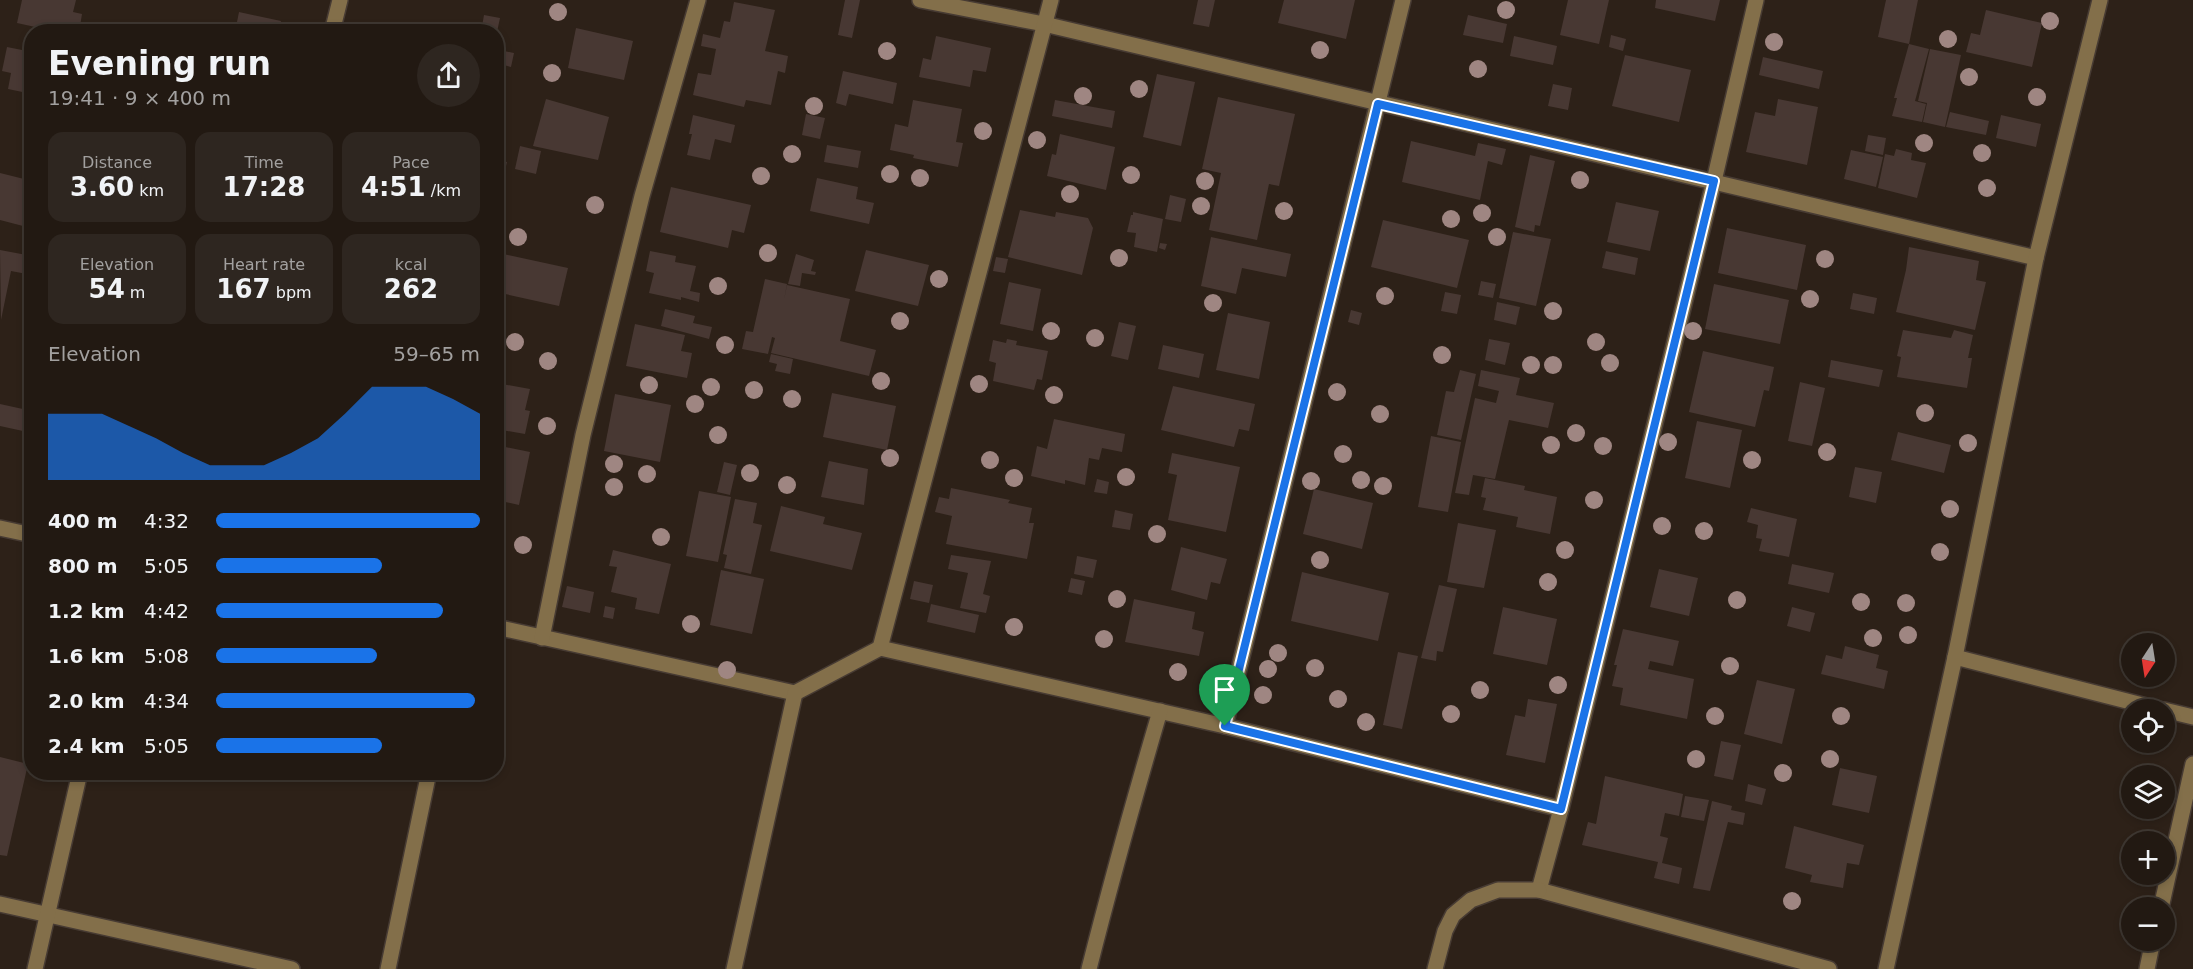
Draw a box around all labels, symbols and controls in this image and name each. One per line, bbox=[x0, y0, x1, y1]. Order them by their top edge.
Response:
text: Evening run bbox=[48, 44, 271, 83]
button: share bbox=[417, 44, 480, 107]
text: 19:41 · 9 × 400 m bbox=[48, 86, 231, 110]
text: Distance bbox=[82, 153, 152, 172]
text: Time bbox=[244, 153, 284, 172]
text: Pace bbox=[392, 153, 430, 172]
text: 3.60 bbox=[70, 172, 134, 202]
text: 17:28 bbox=[223, 172, 305, 202]
text: 4:51 bbox=[361, 172, 426, 202]
text: km bbox=[134, 181, 164, 200]
text: /km bbox=[426, 181, 461, 200]
text: Elevation bbox=[80, 255, 154, 274]
text: Heart rate bbox=[223, 255, 305, 274]
text: kcal bbox=[395, 255, 427, 274]
text: 54 bbox=[89, 274, 125, 304]
text: 167 bbox=[216, 274, 271, 304]
text: 262 bbox=[384, 274, 438, 304]
text: m bbox=[125, 283, 145, 302]
text: bpm bbox=[271, 283, 312, 302]
text: Elevation bbox=[48, 342, 141, 366]
text: 59–65 m bbox=[393, 342, 480, 366]
text: 400 m bbox=[48, 509, 118, 533]
text: 4:32 bbox=[144, 509, 189, 533]
text: 800 m bbox=[48, 554, 118, 578]
text: 5:05 bbox=[144, 554, 189, 578]
text: 1.2 km bbox=[48, 599, 125, 623]
text: 4:42 bbox=[144, 599, 189, 623]
north arrow bbox=[2121, 633, 2175, 687]
map controls bbox=[2121, 633, 2175, 951]
text: 1.6 km bbox=[48, 644, 125, 668]
text: 5:08 bbox=[144, 644, 189, 668]
pin bbox=[1199, 664, 1250, 726]
icon: arrive bbox=[1208, 673, 1241, 706]
text: 2.0 km bbox=[48, 689, 125, 713]
text: 4:34 bbox=[144, 689, 189, 713]
button: locate bbox=[2121, 699, 2175, 753]
text: 2.4 km bbox=[48, 734, 125, 758]
text: 5:05 bbox=[144, 734, 189, 758]
button: layers bbox=[2121, 765, 2175, 819]
button: + bbox=[2121, 831, 2175, 885]
button: − bbox=[2121, 897, 2175, 951]

